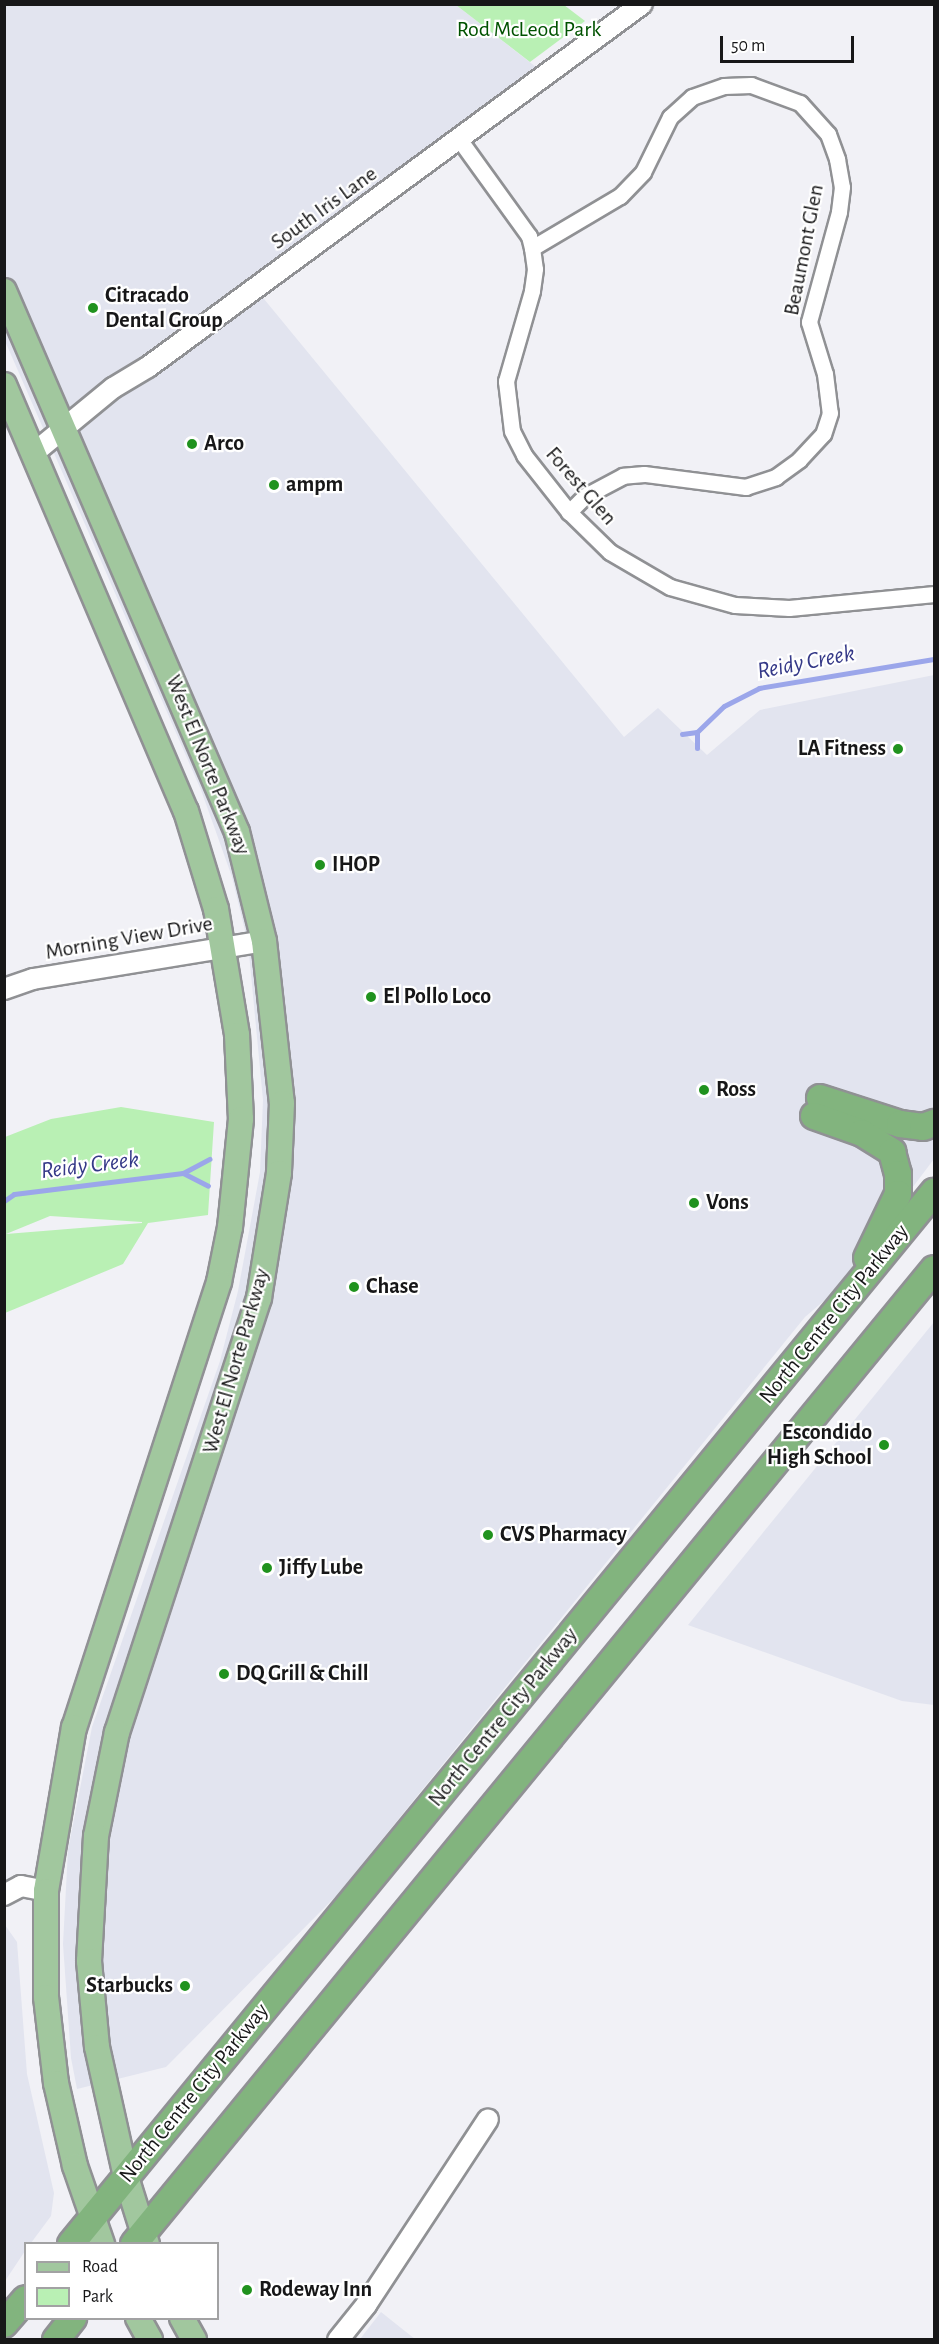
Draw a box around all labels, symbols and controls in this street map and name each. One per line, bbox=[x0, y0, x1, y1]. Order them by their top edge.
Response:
park label: Rod McLeod Park bbox=[457, 17, 601, 43]
scale bar bbox=[723, 24, 856, 62]
text: 50 m bbox=[731, 37, 765, 55]
street label: South Iris Lane bbox=[266, 161, 382, 255]
street label: Beaumont Glen bbox=[778, 182, 830, 318]
place label: Citracado Dental Group bbox=[105, 282, 223, 334]
marker: Citracado Dental Group bbox=[86, 301, 100, 315]
place label: Arco bbox=[204, 431, 244, 457]
marker: Arco bbox=[185, 437, 199, 451]
street label: Forest Glen bbox=[540, 441, 622, 531]
place label: ampm bbox=[286, 472, 343, 498]
marker: ampm bbox=[267, 478, 281, 492]
water label: Reidy Creek bbox=[755, 639, 857, 687]
street label: West El Norte Parkway bbox=[160, 671, 256, 859]
place label: LA Fitness bbox=[798, 736, 886, 762]
marker: LA Fitness bbox=[891, 742, 905, 756]
place label: IHOP bbox=[332, 852, 380, 878]
marker: IHOP bbox=[313, 858, 327, 872]
street label: Morning View Drive bbox=[43, 910, 215, 966]
place label: El Pollo Loco bbox=[383, 984, 491, 1010]
marker: El Pollo Loco bbox=[364, 990, 378, 1004]
place label: Ross bbox=[716, 1077, 756, 1103]
marker: Ross bbox=[697, 1083, 711, 1097]
water label: Reidy Creek bbox=[39, 1146, 141, 1186]
place label: Vons bbox=[706, 1190, 749, 1216]
marker: Vons bbox=[687, 1196, 701, 1210]
street label: North Centre City Parkway bbox=[753, 1219, 915, 1409]
street label: West El Norte Parkway bbox=[197, 1265, 275, 1457]
place label: Chase bbox=[366, 1274, 419, 1300]
marker: Chase bbox=[347, 1280, 361, 1294]
place label: Escondido High School bbox=[767, 1419, 872, 1470]
marker: Escondido High School bbox=[877, 1438, 891, 1452]
place label: CVS Pharmacy bbox=[500, 1522, 627, 1548]
marker: CVS Pharmacy bbox=[481, 1528, 495, 1542]
place label: Jiffy Lube bbox=[279, 1555, 363, 1581]
marker: Jiffy Lube bbox=[260, 1561, 274, 1575]
street label: North Centre City Parkway bbox=[422, 1622, 584, 1812]
place label: DQ Grill & Chill bbox=[236, 1661, 368, 1687]
marker: DQ Grill & Chill bbox=[217, 1667, 231, 1681]
place label: Starbucks bbox=[86, 1973, 173, 1999]
marker: Starbucks bbox=[178, 1979, 192, 1993]
street label: North Centre City Parkway bbox=[113, 1998, 275, 2188]
legend bbox=[24, 2242, 219, 2320]
text: Road bbox=[82, 2258, 118, 2276]
place label: Rodeway Inn bbox=[259, 2277, 372, 2303]
marker: Rodeway Inn bbox=[240, 2283, 254, 2297]
text: Park bbox=[82, 2288, 113, 2306]

